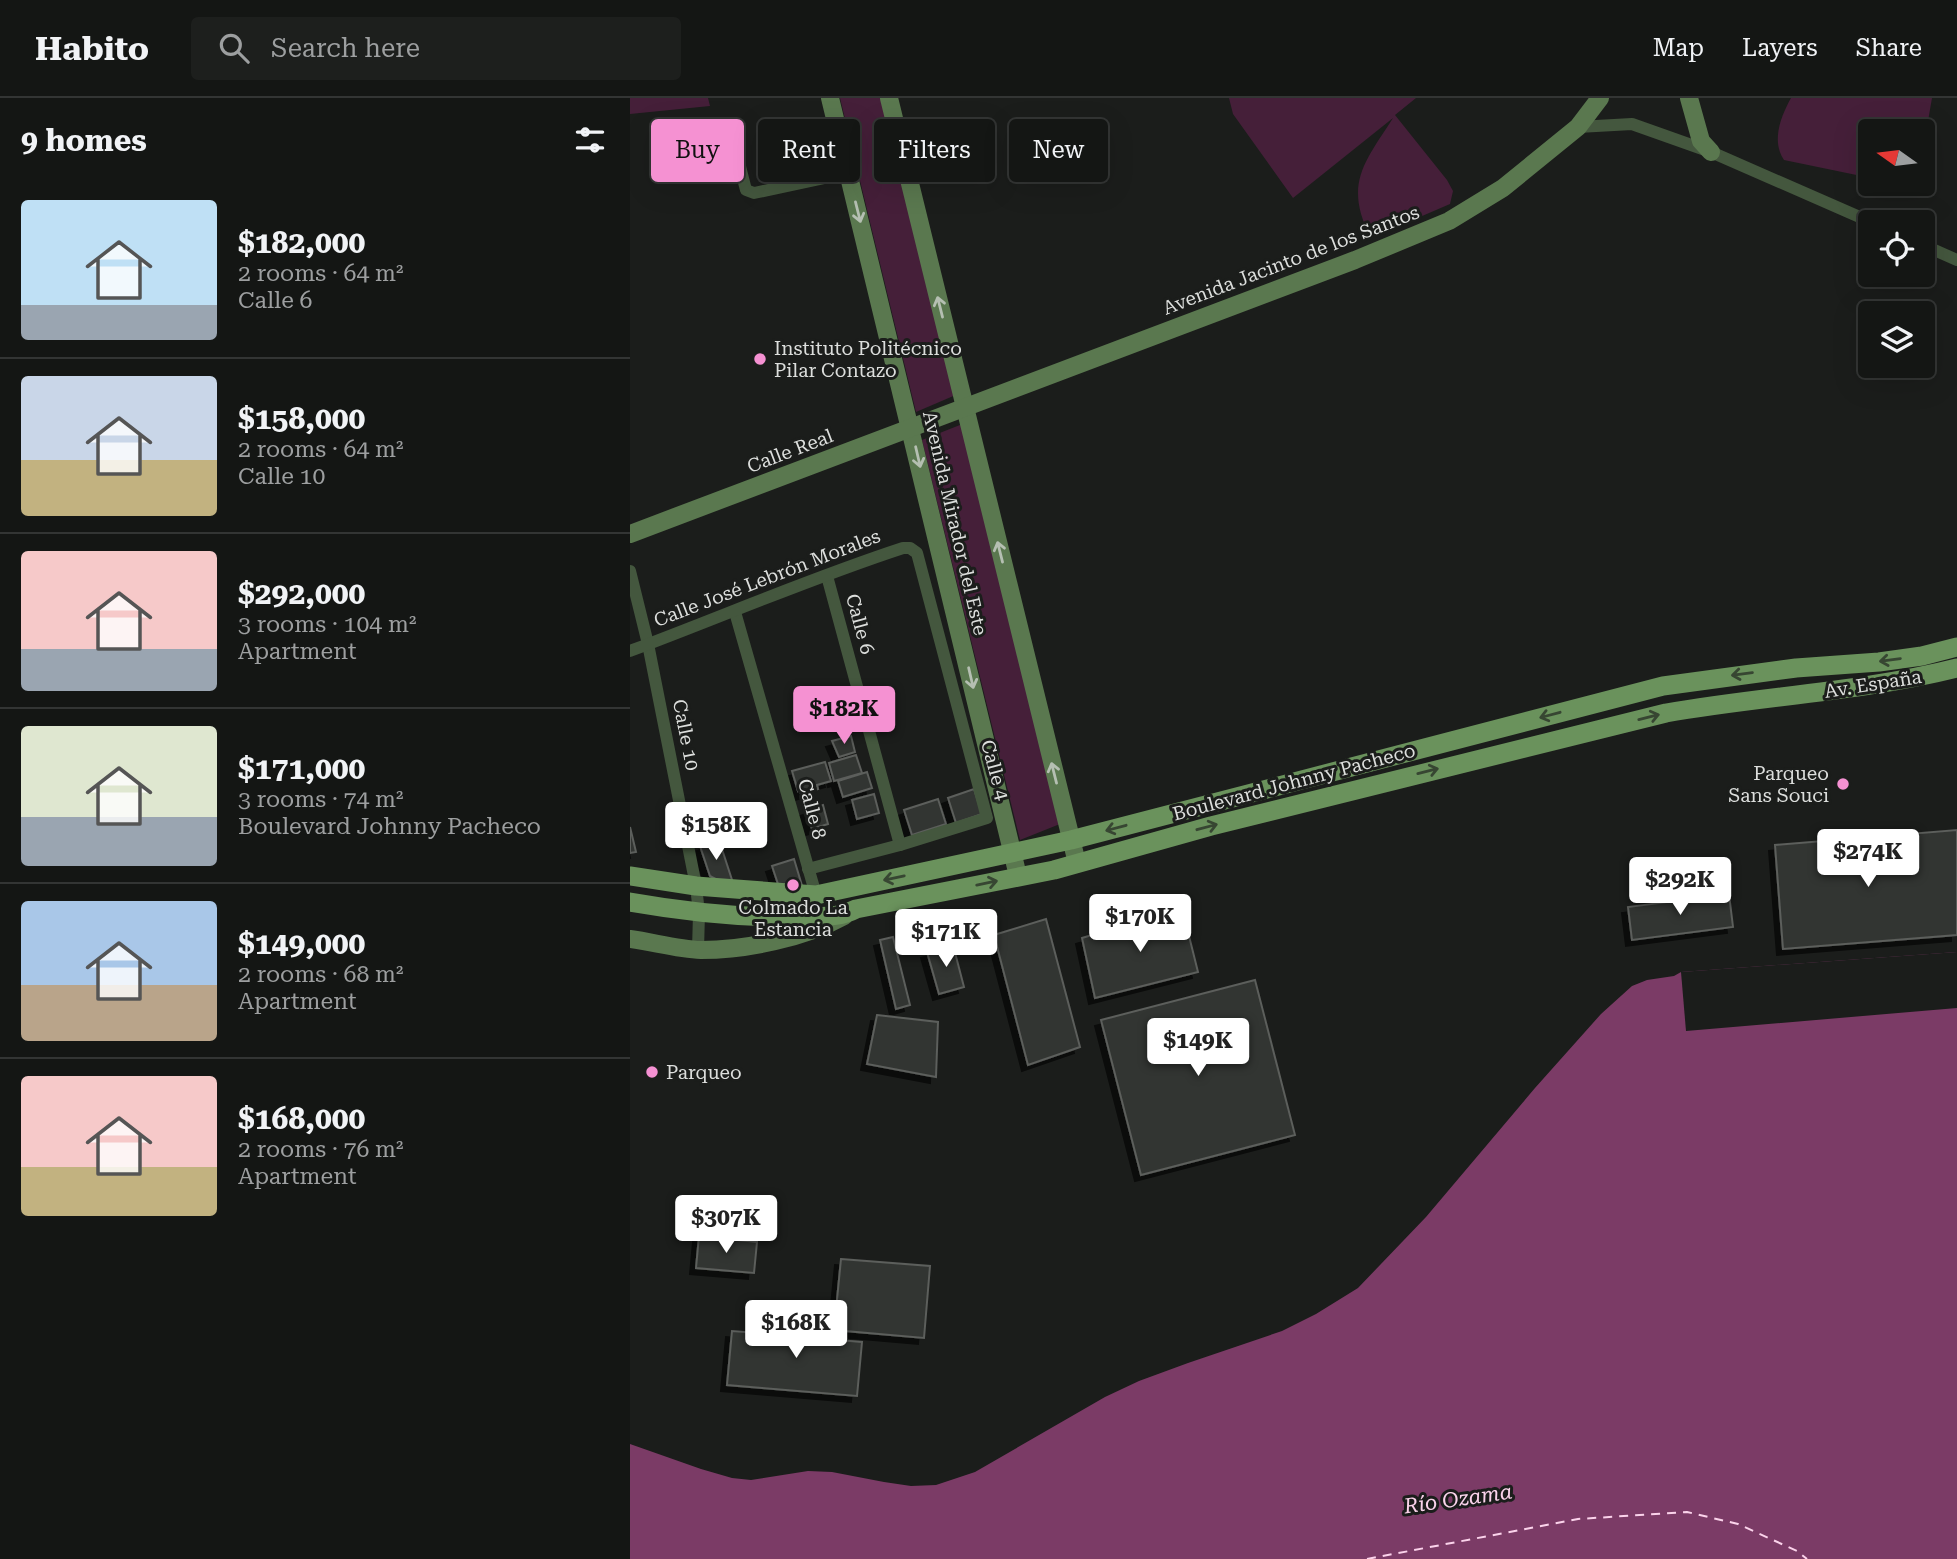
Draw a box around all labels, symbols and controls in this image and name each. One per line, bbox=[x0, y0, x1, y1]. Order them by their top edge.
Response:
search box bbox=[191, 17, 681, 80]
text: Habito bbox=[35, 29, 149, 68]
icon: search bbox=[215, 29, 253, 67]
text: Search here bbox=[271, 33, 420, 63]
text: Map bbox=[1653, 34, 1704, 62]
text: Layers bbox=[1742, 34, 1818, 62]
text: Share bbox=[1856, 34, 1922, 62]
chip: Buy bbox=[651, 119, 744, 182]
chip: Rent bbox=[758, 119, 860, 182]
chip: Filters bbox=[874, 119, 995, 182]
chip: New bbox=[1009, 119, 1108, 182]
north arrow bbox=[1858, 119, 1936, 196]
map controls bbox=[1858, 119, 1935, 378]
icon: filters bbox=[571, 121, 609, 159]
text: 9 homes bbox=[21, 123, 147, 158]
one-way arrow bbox=[852, 200, 865, 223]
street label: Avenida Jacinto de los Santos bbox=[1159, 200, 1423, 320]
button: locate bbox=[1858, 210, 1935, 287]
text: $182,000 bbox=[238, 225, 365, 260]
icon: home bbox=[77, 228, 161, 312]
text: 2 rooms · 64 m² bbox=[238, 260, 404, 287]
text: Calle 6 bbox=[238, 287, 313, 314]
one-way arrow bbox=[933, 296, 946, 319]
button: layers bbox=[1858, 301, 1935, 378]
place label: Instituto Politécnico Pilar Contazo bbox=[774, 337, 962, 382]
marker: Instituto Politécnico Pilar Contazo bbox=[752, 351, 768, 367]
text: $158,000 bbox=[238, 401, 365, 436]
icon: home bbox=[77, 404, 161, 488]
street label: Avenida Mirador del Este bbox=[918, 409, 992, 637]
street label: Calle Real bbox=[744, 424, 836, 478]
text: 2 rooms · 64 m² bbox=[238, 436, 404, 463]
one-way arrow bbox=[912, 445, 925, 468]
text: Calle 10 bbox=[238, 463, 325, 490]
street label: Calle José Lebrón Morales bbox=[651, 524, 883, 632]
one-way arrow bbox=[993, 541, 1006, 564]
text: $292,000 bbox=[238, 576, 365, 611]
icon: home bbox=[77, 579, 161, 663]
street label: Calle 6 bbox=[841, 591, 879, 657]
text: 3 rooms · 104 m² bbox=[238, 611, 416, 638]
text: Apartment bbox=[238, 638, 357, 665]
one-way arrow bbox=[1879, 654, 1902, 667]
street label: Av. España bbox=[1823, 665, 1924, 703]
one-way arrow bbox=[965, 666, 978, 689]
one-way arrow bbox=[1731, 668, 1753, 681]
pin: $182K bbox=[795, 686, 893, 746]
text: $182K bbox=[809, 695, 879, 722]
street label: Calle 10 bbox=[668, 697, 704, 773]
one-way arrow bbox=[1539, 709, 1562, 722]
one-way arrow bbox=[1637, 710, 1660, 723]
street label: Calle 4 bbox=[976, 737, 1014, 803]
street label: Boulevard Johnny Pacheco bbox=[1170, 739, 1418, 825]
text: $171,000 bbox=[238, 751, 365, 786]
icon: home bbox=[77, 754, 161, 838]
one-way arrow bbox=[1047, 762, 1061, 785]
place label: Parqueo Sans Souci bbox=[1728, 762, 1829, 807]
one-way arrow bbox=[1416, 764, 1439, 777]
street label: Calle 8 bbox=[793, 776, 831, 842]
marker: Parqueo Sans Souci bbox=[1835, 776, 1851, 792]
text: 3 rooms · 74 m² bbox=[238, 786, 404, 813]
pin: $158K bbox=[667, 802, 765, 862]
text: $158K bbox=[681, 811, 751, 838]
text: Boulevard Johnny Pacheco bbox=[238, 813, 541, 840]
one-way arrow bbox=[1196, 820, 1218, 833]
one-way arrow bbox=[1106, 822, 1128, 835]
pin: $274K bbox=[1819, 830, 1917, 889]
text: $274K bbox=[1833, 838, 1903, 865]
pin: $292K bbox=[1631, 858, 1729, 917]
text: $292K bbox=[1645, 866, 1715, 893]
one-way arrow bbox=[883, 871, 906, 885]
one-way arrow bbox=[975, 876, 998, 890]
marker: Colmado La Estancia bbox=[785, 877, 801, 893]
pin: $170K bbox=[1091, 894, 1189, 954]
place label: Colmado La Estancia bbox=[738, 896, 848, 941]
text: $170K bbox=[1105, 903, 1175, 930]
pin: $171K bbox=[897, 910, 995, 969]
text: $171K bbox=[911, 918, 981, 945]
text: $149,000 bbox=[238, 926, 365, 961]
icon: home bbox=[77, 929, 161, 1013]
text: 2 rooms · 68 m² bbox=[238, 961, 404, 988]
text: Apartment bbox=[238, 988, 357, 1015]
pin: $149K bbox=[1149, 1018, 1247, 1078]
text: $149K bbox=[1163, 1027, 1233, 1054]
place label: Parqueo bbox=[666, 1061, 742, 1084]
marker: Parqueo bbox=[644, 1064, 660, 1080]
text: $168,000 bbox=[238, 1101, 365, 1136]
icon: home bbox=[77, 1104, 161, 1188]
text: 2 rooms · 76 m² bbox=[238, 1136, 404, 1163]
text: Apartment bbox=[238, 1163, 357, 1190]
pin: $307K bbox=[677, 1196, 775, 1255]
text: $307K bbox=[691, 1204, 761, 1231]
pin: $168K bbox=[747, 1300, 845, 1360]
text: $168K bbox=[761, 1309, 831, 1336]
water label: Río Ozama bbox=[1401, 1480, 1514, 1519]

